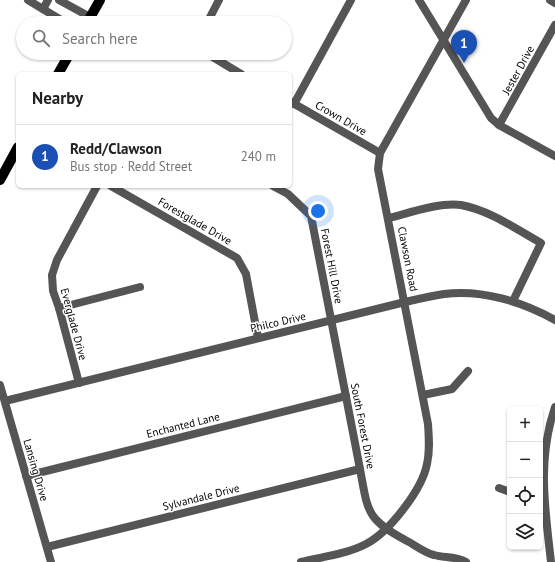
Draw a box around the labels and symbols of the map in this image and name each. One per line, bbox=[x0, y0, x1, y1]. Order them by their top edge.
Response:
pin: 1 bbox=[451, 30, 477, 63]
street label: Jester Drive bbox=[498, 43, 537, 98]
street label: Crown Drive bbox=[313, 98, 370, 139]
street label: Forestglade Drive bbox=[156, 194, 235, 248]
your location bbox=[308, 201, 328, 221]
street label: Clawson Road bbox=[395, 225, 421, 293]
street label: Forest Hill Drive bbox=[318, 227, 346, 305]
street label: Everglade Drive bbox=[58, 286, 90, 362]
street label: Philco Drive bbox=[249, 309, 308, 335]
street label: South Forest Drive bbox=[348, 382, 378, 471]
street label: Enchanted Lane bbox=[145, 409, 221, 441]
street label: Lansing Drive bbox=[20, 437, 52, 503]
street label: Sylvandale Drive bbox=[161, 481, 241, 513]

